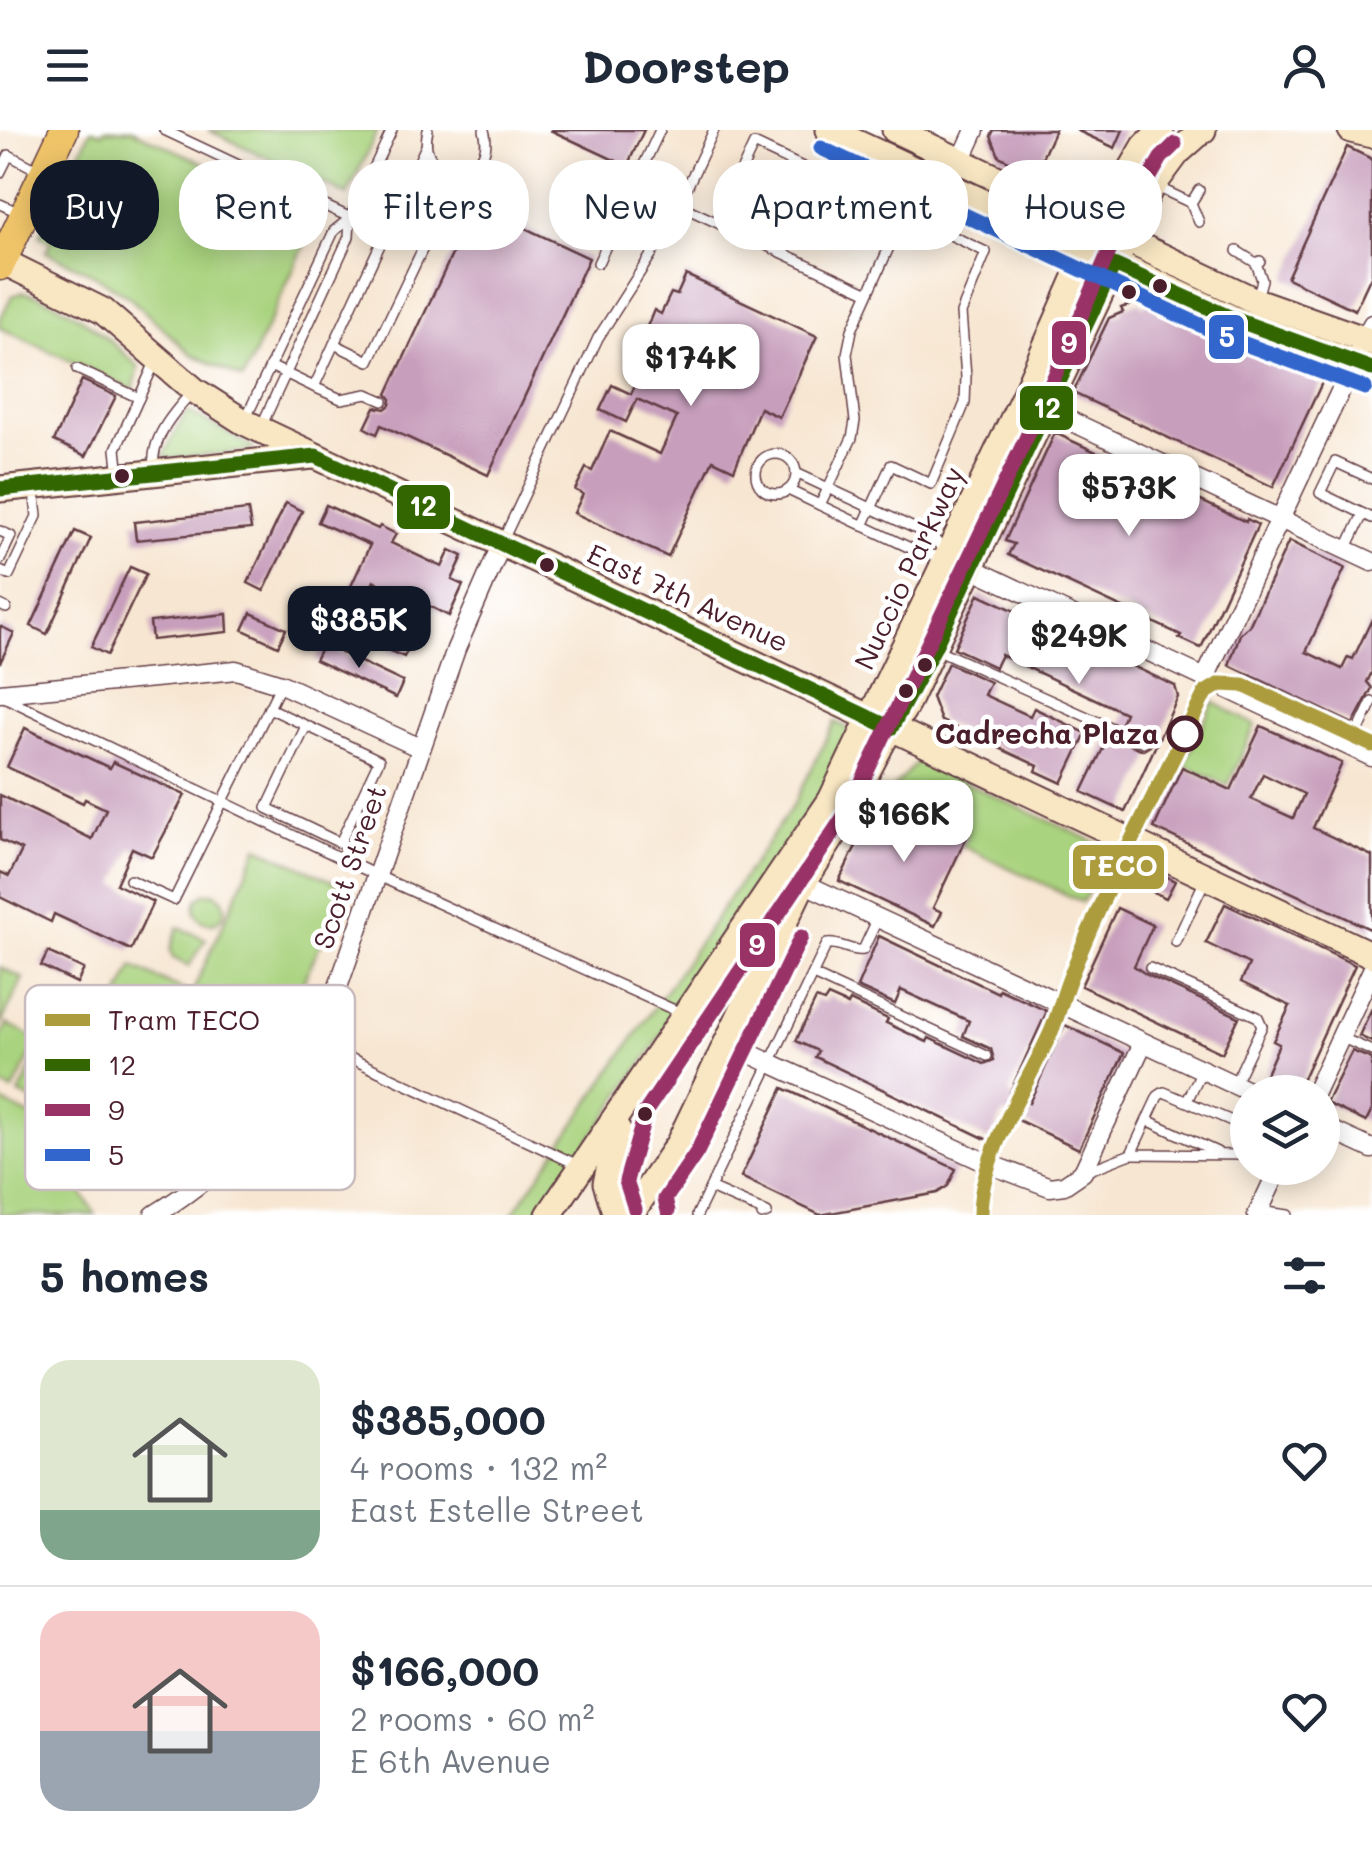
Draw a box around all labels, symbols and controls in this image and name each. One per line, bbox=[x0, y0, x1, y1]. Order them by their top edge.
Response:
text: Doorstep bbox=[582, 36, 790, 94]
icon: menu bbox=[40, 38, 95, 93]
icon: person bbox=[1277, 38, 1332, 93]
chip: Buy bbox=[30, 160, 159, 250]
chip: Rent bbox=[179, 160, 328, 250]
chip: Filters bbox=[348, 160, 529, 250]
chip: New bbox=[549, 160, 693, 250]
chip: Apartment bbox=[713, 160, 968, 250]
chip: House bbox=[988, 160, 1162, 250]
unlabelled marker bbox=[1150, 276, 1170, 296]
unlabelled marker bbox=[1119, 282, 1139, 302]
line badge: 5 bbox=[1207, 313, 1246, 361]
text: 5 bbox=[1219, 318, 1235, 354]
line badge: 9 bbox=[1050, 319, 1088, 367]
pin: $174K bbox=[621, 324, 761, 409]
text: 9 bbox=[1061, 324, 1078, 360]
text: $174K bbox=[644, 335, 738, 377]
line badge: 12 bbox=[1018, 384, 1075, 432]
text: 12 bbox=[1033, 389, 1061, 425]
pin: $573K bbox=[1059, 454, 1199, 539]
street label: Nuccio Parkway bbox=[845, 460, 971, 675]
text: $573K bbox=[1081, 465, 1177, 507]
unlabelled marker bbox=[112, 466, 132, 486]
line badge: 12 bbox=[395, 483, 452, 531]
text: 12 bbox=[409, 487, 437, 523]
street label: East 7th Avenue bbox=[582, 535, 795, 659]
unlabelled marker bbox=[537, 555, 557, 575]
pin: $385K bbox=[289, 586, 429, 671]
text: $385K bbox=[310, 597, 408, 639]
pin: $249K bbox=[1009, 602, 1149, 687]
text: $249K bbox=[1030, 613, 1128, 655]
unlabelled marker bbox=[915, 655, 935, 675]
unlabelled marker bbox=[896, 681, 916, 701]
place label: Cadrecha Plaza bbox=[935, 715, 1159, 751]
marker: Cadrecha Plaza bbox=[1168, 717, 1202, 751]
street label: Scott Street bbox=[304, 780, 394, 954]
pin: $166K bbox=[834, 780, 974, 865]
text: $166K bbox=[857, 791, 951, 833]
line badge: TECO bbox=[1071, 843, 1166, 891]
text: TECO bbox=[1080, 847, 1158, 883]
line badge: 9 bbox=[738, 921, 777, 969]
text: 9 bbox=[749, 926, 766, 962]
legend bbox=[25, 985, 355, 1190]
text: Tram TECO bbox=[108, 1001, 260, 1037]
text: 12 bbox=[108, 1046, 136, 1082]
map controls bbox=[1230, 1075, 1340, 1185]
button: layers bbox=[1230, 1075, 1340, 1185]
text: 9 bbox=[108, 1091, 125, 1127]
unlabelled marker bbox=[635, 1104, 655, 1124]
text: 5 bbox=[108, 1136, 124, 1172]
text: 5 homes bbox=[40, 1248, 209, 1303]
icon: filters bbox=[1277, 1248, 1332, 1303]
text: $385,000 bbox=[350, 1391, 546, 1446]
icon: home bbox=[120, 1400, 240, 1520]
icon: heart bbox=[1277, 1433, 1332, 1488]
text: 4 rooms · 132 m² bbox=[350, 1446, 607, 1488]
text: East Estelle Street bbox=[350, 1488, 644, 1530]
text: $166,000 bbox=[350, 1642, 539, 1697]
icon: home bbox=[120, 1651, 240, 1771]
icon: heart bbox=[1277, 1684, 1332, 1739]
text: 2 rooms · 60 m² bbox=[350, 1697, 594, 1739]
text: E 6th Avenue bbox=[350, 1739, 551, 1781]

